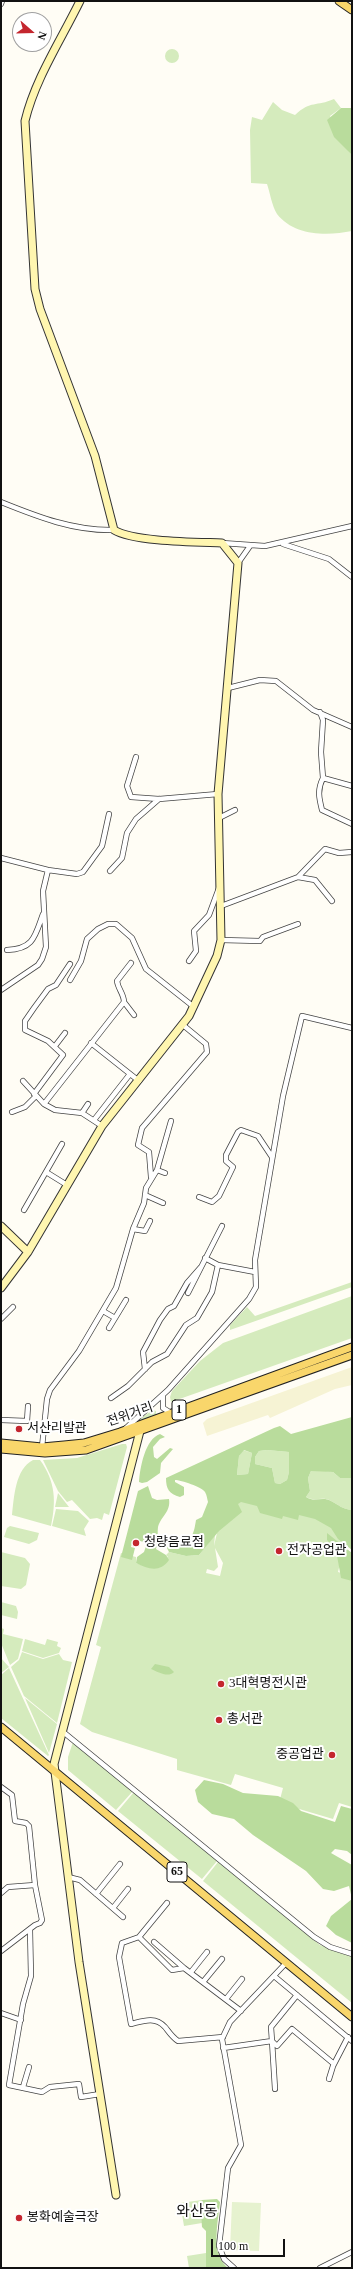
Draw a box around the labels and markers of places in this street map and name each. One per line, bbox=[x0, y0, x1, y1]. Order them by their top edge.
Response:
place label: 서산리발관 bbox=[27, 1421, 87, 1437]
marker: 서산리발관 bbox=[14, 1424, 24, 1434]
place label: 청량음료점 bbox=[144, 1535, 204, 1551]
marker: 청량음료점 bbox=[131, 1538, 141, 1548]
place label: 전자공업관 bbox=[287, 1543, 347, 1559]
marker: 전자공업관 bbox=[274, 1546, 284, 1556]
place label: 3대혁명전시관 bbox=[229, 1676, 307, 1692]
marker: 3대혁명전시관 bbox=[216, 1679, 226, 1689]
place label: 총서관 bbox=[227, 1712, 263, 1728]
marker: 총서관 bbox=[214, 1715, 224, 1725]
place label: 중공업관 bbox=[276, 1747, 324, 1763]
marker: 중공업관 bbox=[327, 1750, 337, 1760]
place label: 봉화예술극장 bbox=[27, 2210, 99, 2226]
marker: 봉화예술극장 bbox=[14, 2213, 24, 2223]

